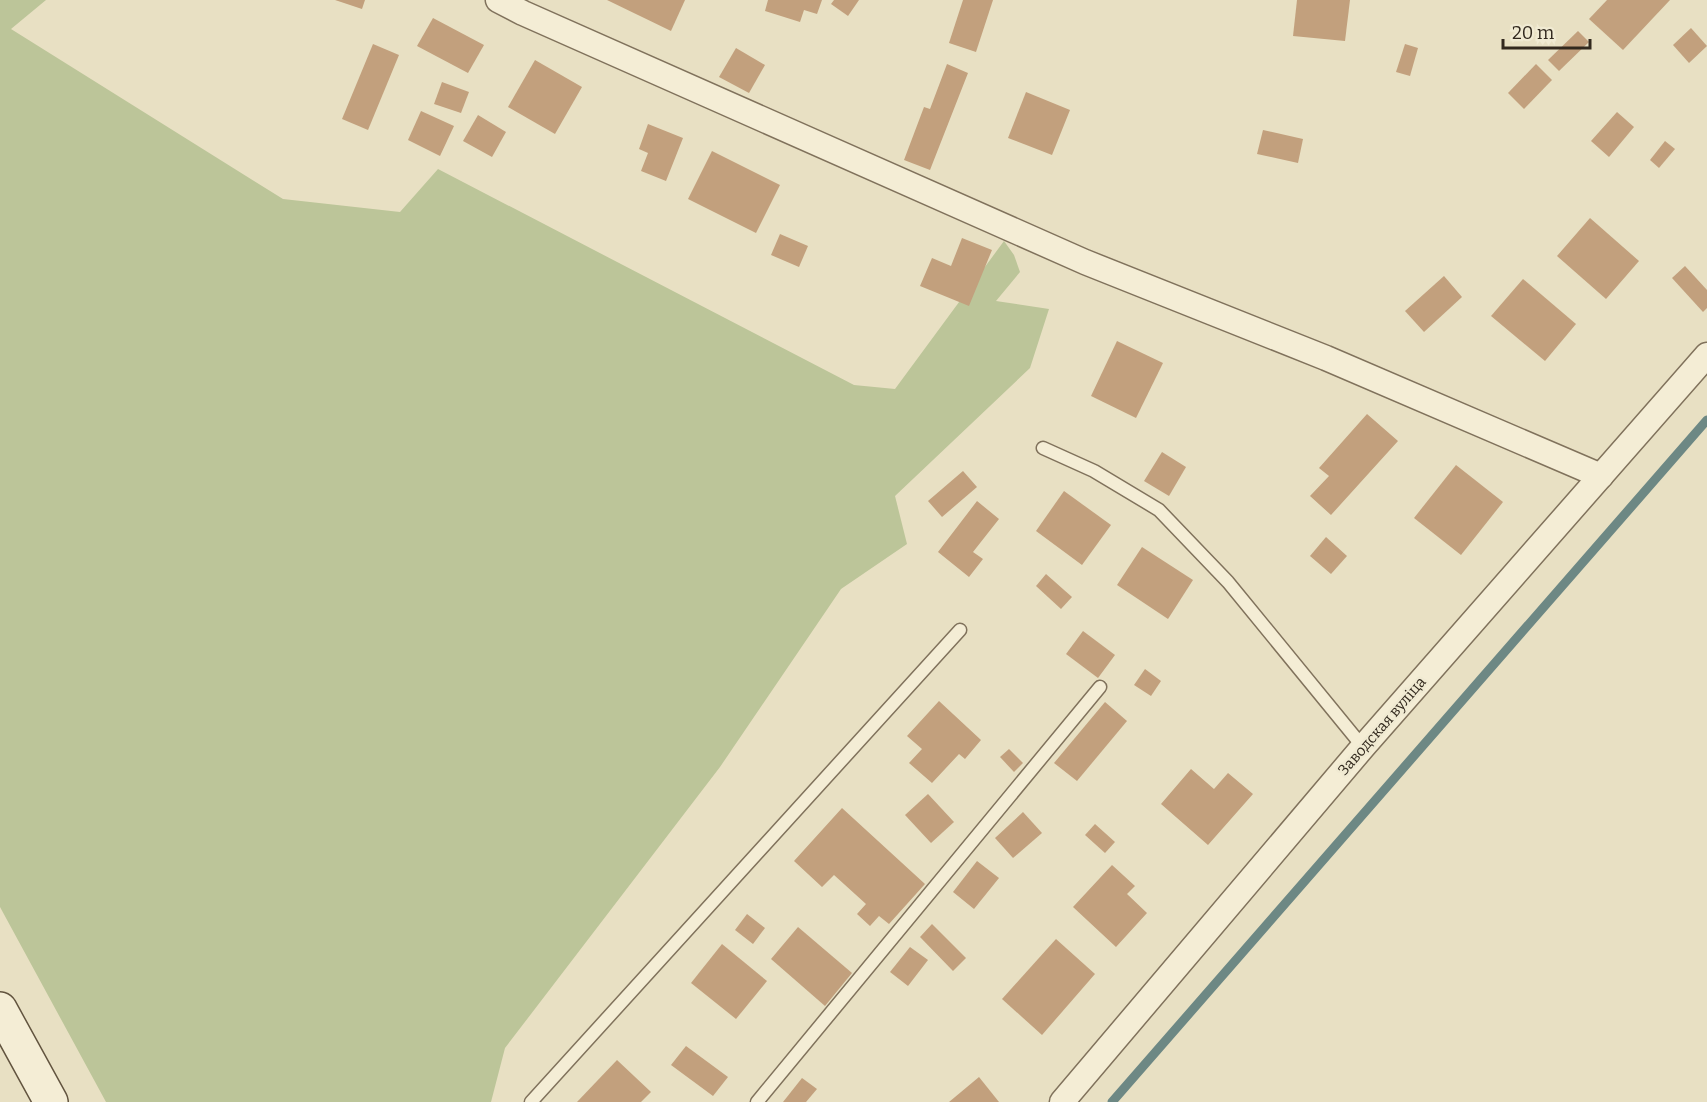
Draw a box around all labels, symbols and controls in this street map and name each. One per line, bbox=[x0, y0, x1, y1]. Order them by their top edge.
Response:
scale bar bbox=[1503, 12, 1590, 50]
text: 20 m bbox=[1512, 22, 1554, 44]
street label: Заводская вуліца bbox=[1334, 673, 1430, 779]

